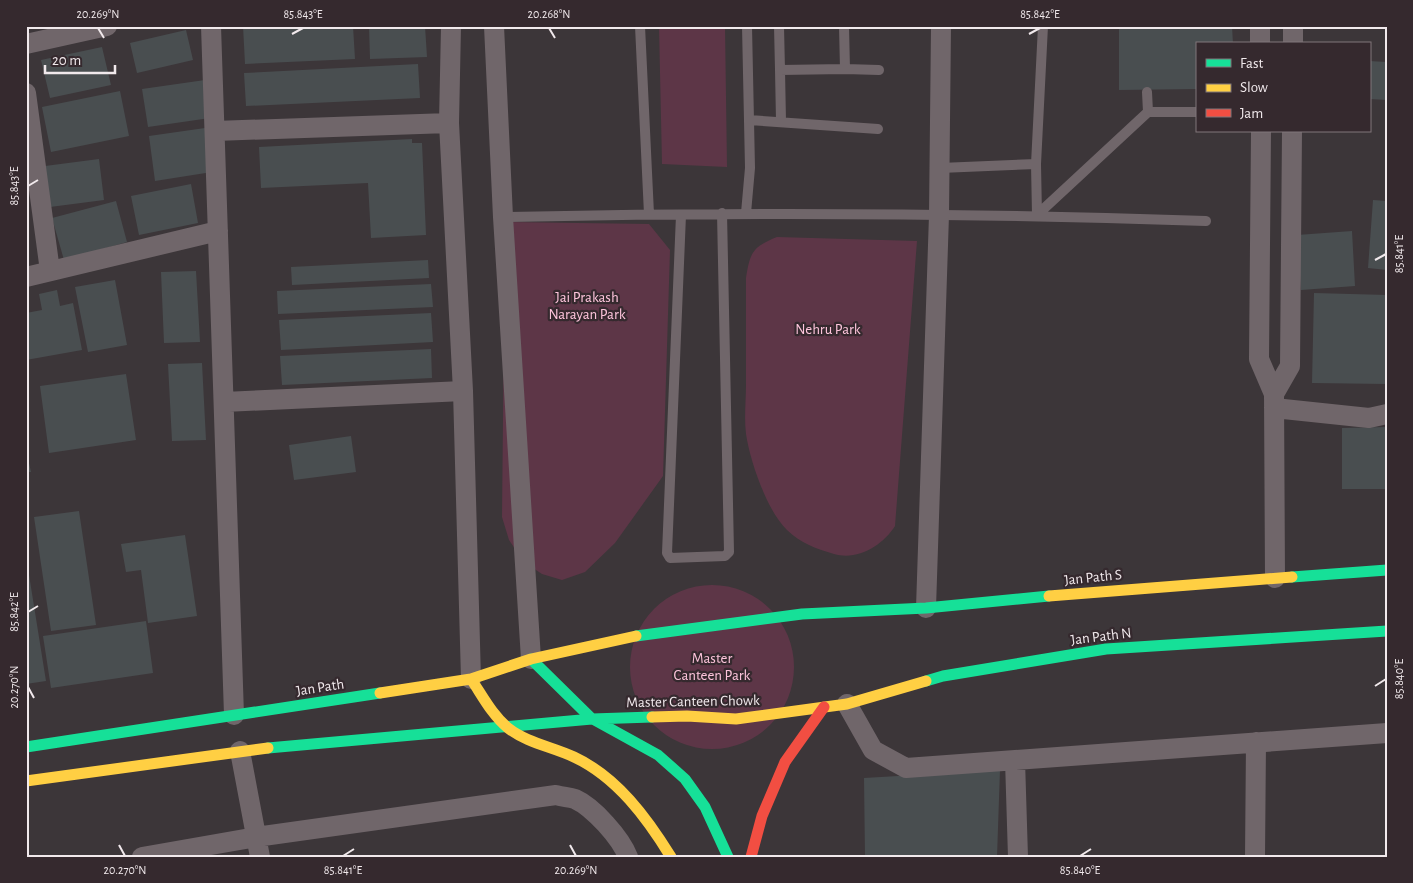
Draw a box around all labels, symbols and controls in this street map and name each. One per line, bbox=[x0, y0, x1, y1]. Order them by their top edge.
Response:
text: 20.269°N bbox=[77, 8, 120, 20]
text: 85.843°E bbox=[283, 8, 323, 20]
text: 20.268°N bbox=[527, 8, 571, 20]
text: 85.842°E bbox=[1020, 8, 1060, 20]
scale bar bbox=[45, 42, 115, 74]
legend bbox=[1196, 42, 1370, 132]
text: 20 m bbox=[52, 53, 81, 68]
text: Fast bbox=[1240, 56, 1264, 71]
text: Slow bbox=[1240, 80, 1268, 95]
text: Jam bbox=[1240, 106, 1263, 121]
text: 85.843°E bbox=[8, 166, 20, 206]
text: 85.841°E bbox=[1393, 235, 1405, 273]
park label: Jai Prakash Narayan Park bbox=[548, 290, 626, 322]
park label: Nehru Park bbox=[795, 322, 861, 337]
street label: Jan Path S bbox=[1064, 567, 1123, 588]
text: 85.842°E bbox=[8, 592, 20, 632]
street label: Jan Path N bbox=[1070, 625, 1132, 648]
park label: Master Canteen Park bbox=[674, 651, 751, 683]
text: 85.840°E bbox=[1393, 659, 1405, 699]
text: 20.270°N bbox=[8, 665, 20, 709]
street label: Jan Path bbox=[295, 676, 345, 699]
street label: Master Canteen Chowk bbox=[626, 693, 760, 710]
text: 20.270°N bbox=[103, 864, 147, 876]
text: 85.841°E bbox=[324, 864, 362, 876]
text: 20.269°N bbox=[555, 864, 598, 876]
text: 85.840°E bbox=[1060, 864, 1100, 876]

